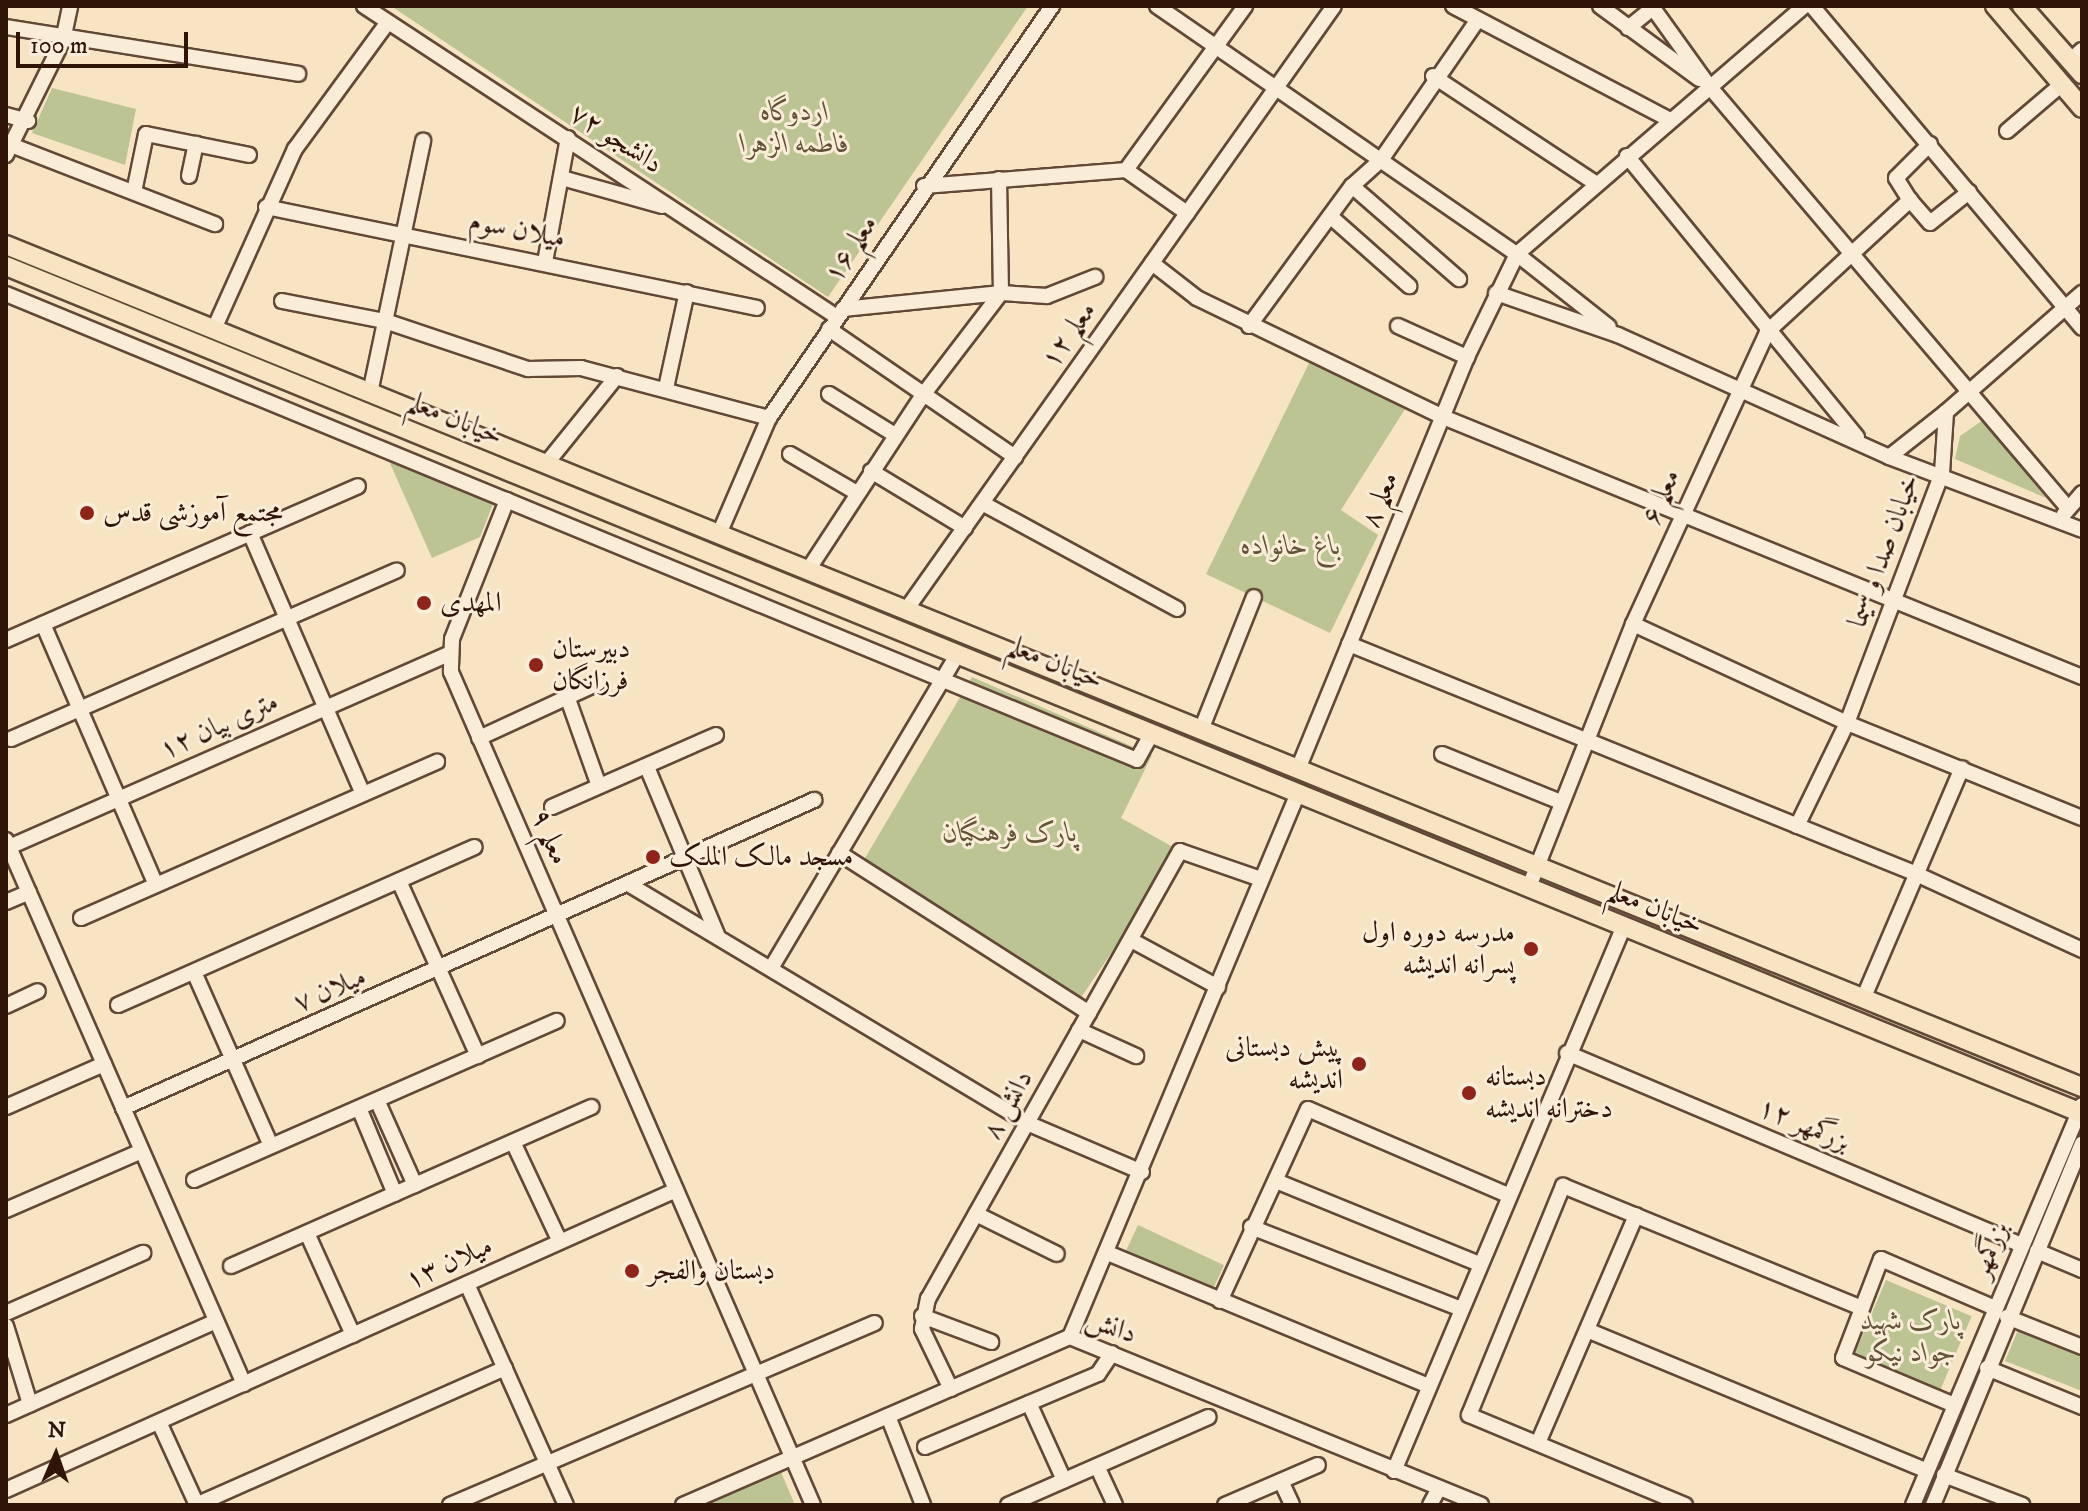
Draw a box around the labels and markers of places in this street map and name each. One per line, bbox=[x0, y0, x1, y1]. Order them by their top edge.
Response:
place label: مجتمع آموزشی قدس bbox=[103, 496, 283, 530]
marker: مجتمع آموزشی قدس bbox=[78, 504, 96, 522]
place label: المهدی bbox=[440, 586, 502, 620]
marker: المهدی bbox=[415, 594, 433, 612]
place label: دبیرستان فرزانگان bbox=[552, 632, 630, 698]
marker: دبیرستان فرزانگان bbox=[527, 656, 545, 674]
place label: مسجد مالک الملک bbox=[669, 840, 853, 874]
marker: مسجد مالک الملک bbox=[644, 848, 662, 866]
place label: مدرسه دوره اول پسرانه اندیشه bbox=[1362, 916, 1515, 982]
marker: مدرسه دوره اول پسرانه اندیشه bbox=[1522, 940, 1540, 958]
place label: پیش دبستانی اندیشه bbox=[1225, 1031, 1343, 1097]
marker: پیش دبستانی اندیشه bbox=[1350, 1055, 1368, 1073]
place label: دبستانه دخترانه اندیشه bbox=[1485, 1060, 1613, 1126]
marker: دبستانه دخترانه اندیشه bbox=[1460, 1084, 1478, 1102]
place label: دبستان والفجر bbox=[648, 1254, 775, 1288]
marker: دبستان والفجر bbox=[623, 1262, 641, 1280]

